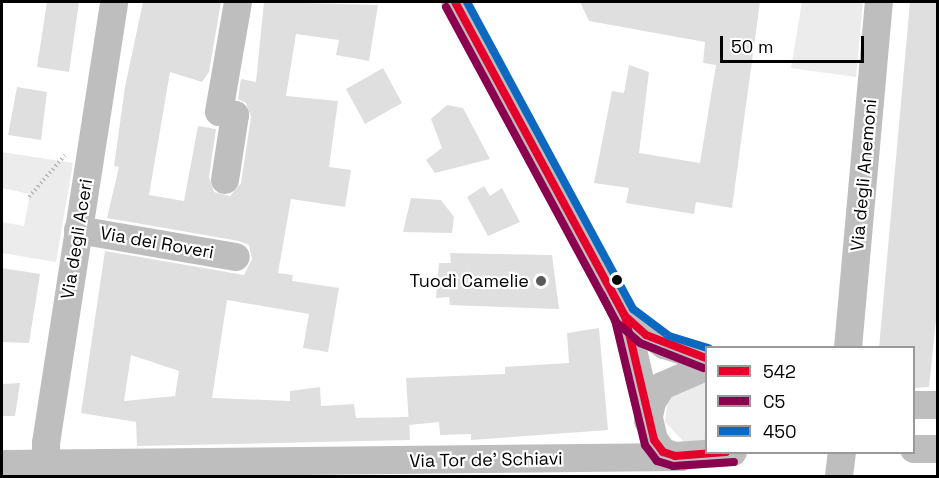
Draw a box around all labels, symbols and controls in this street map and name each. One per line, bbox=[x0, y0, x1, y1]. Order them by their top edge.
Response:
scale bar bbox=[723, 24, 867, 62]
text: 50 m bbox=[731, 35, 773, 58]
street label: Via degli Anemoni bbox=[847, 98, 881, 252]
street label: Via degli Aceri bbox=[57, 177, 97, 301]
street label: Via dei Roveri bbox=[98, 222, 216, 264]
place label: Tuodì Camelie bbox=[410, 270, 529, 292]
marker: Tuodì Camelie bbox=[534, 274, 548, 288]
unlabelled marker bbox=[611, 274, 623, 286]
legend bbox=[705, 346, 915, 454]
text: 542 bbox=[763, 360, 796, 383]
text: C5 bbox=[763, 390, 785, 413]
text: 450 bbox=[763, 420, 797, 443]
street label: Via Tor de' Schiavi bbox=[409, 448, 563, 472]

